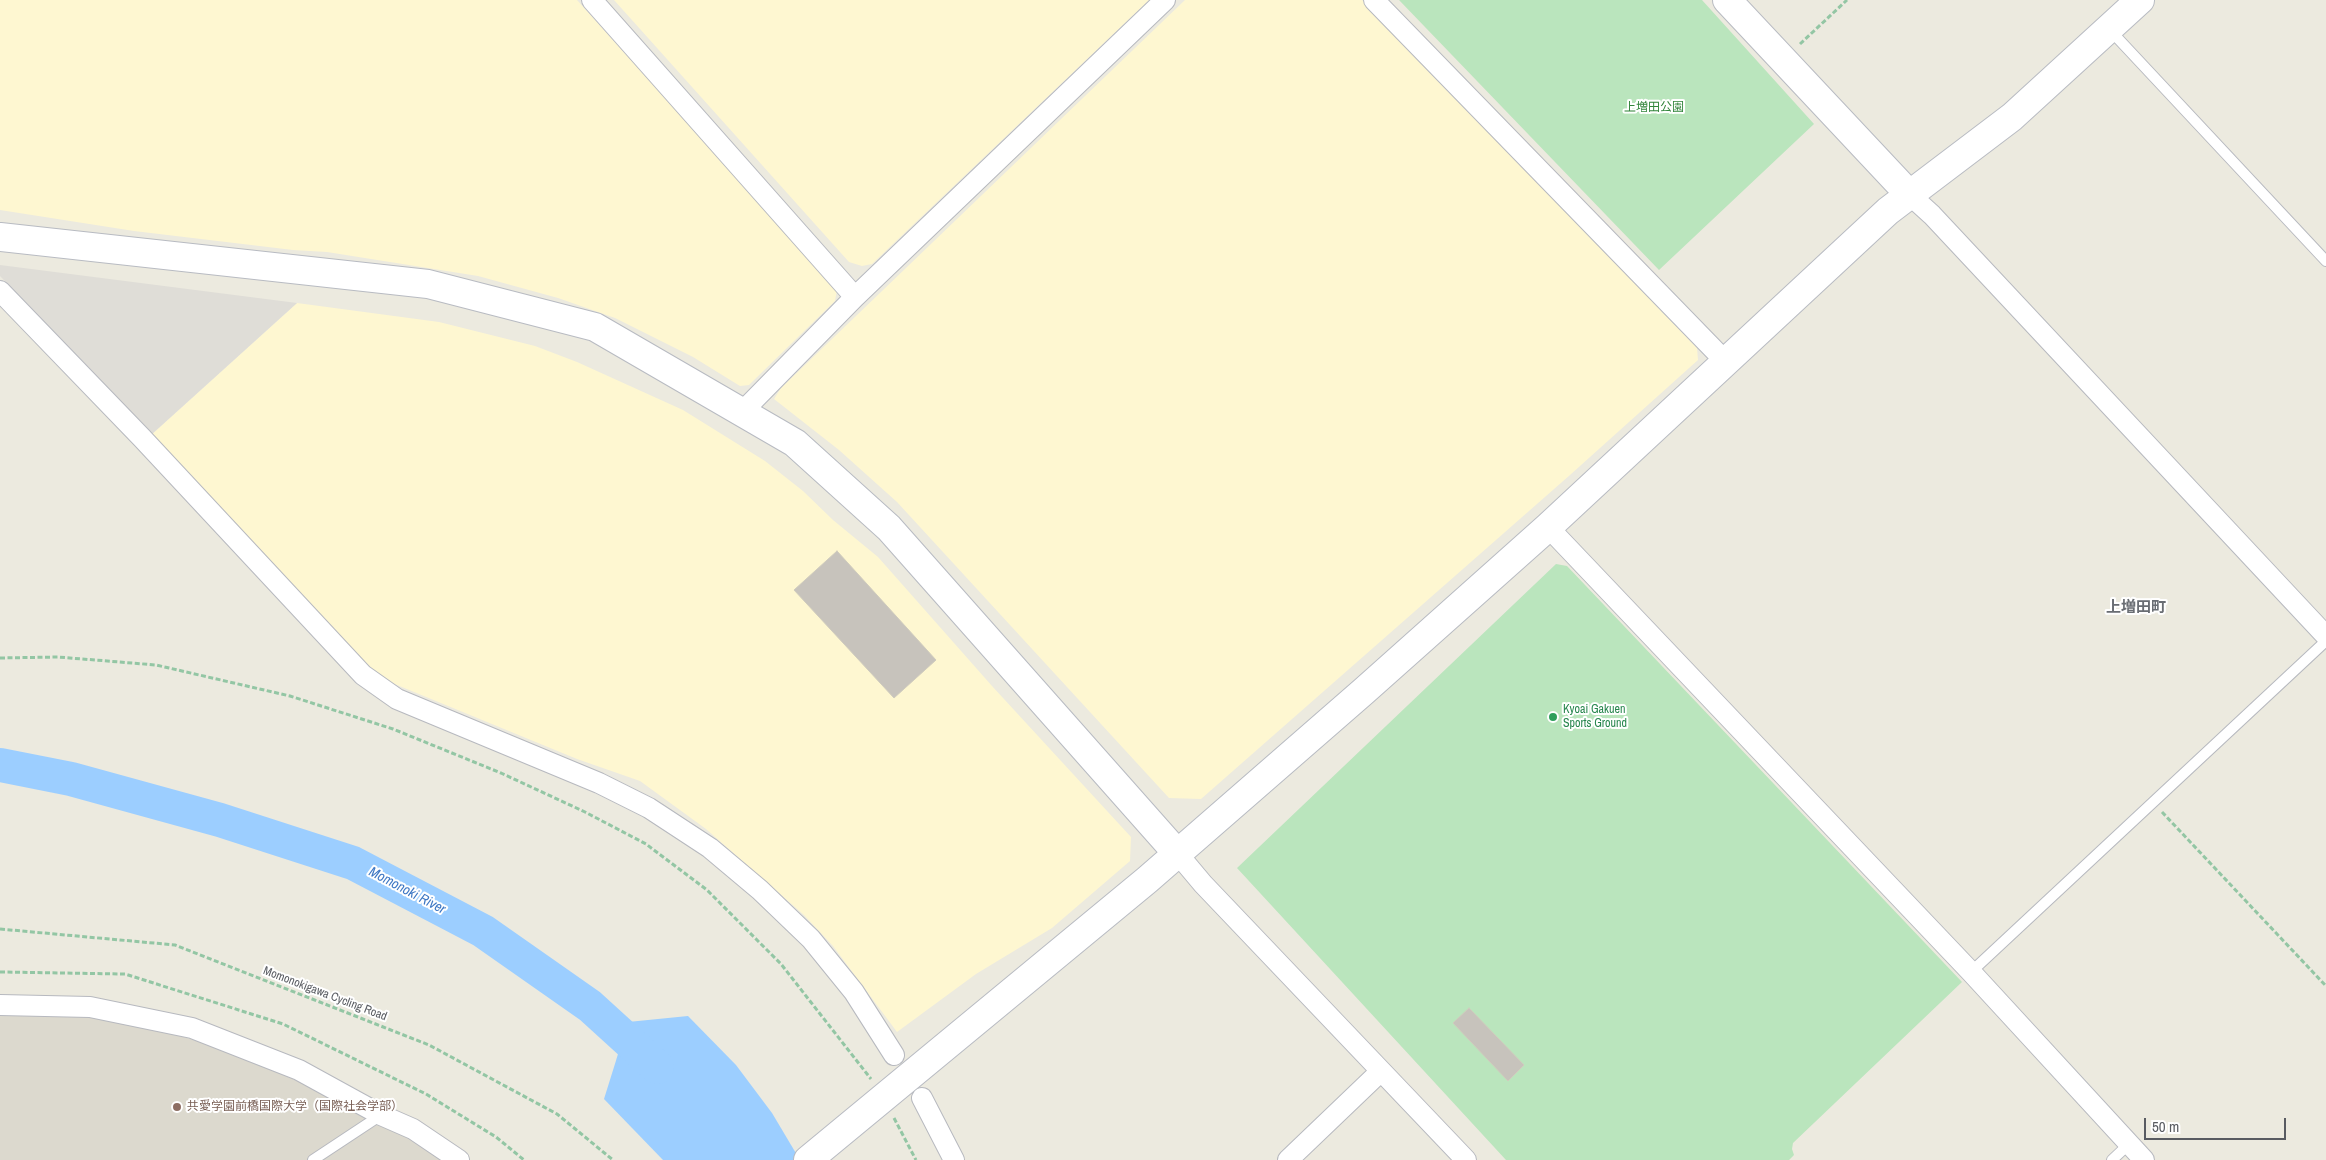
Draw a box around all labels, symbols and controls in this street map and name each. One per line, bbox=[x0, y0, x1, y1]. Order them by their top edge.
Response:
park label: 上増田公園 bbox=[1624, 101, 1684, 115]
district label: 上増田町 bbox=[2106, 599, 2166, 617]
place label: Kyoai Gakuen Sports Ground bbox=[1563, 703, 1627, 731]
marker: Kyoai Gakuen Sports Ground bbox=[1547, 711, 1559, 723]
water label: Momonoki River bbox=[366, 864, 448, 918]
street label: Momonokigawa Cycling Road bbox=[261, 964, 389, 1024]
place label: 共愛学園前橋国際大学（国際社会学部） bbox=[187, 1100, 403, 1114]
marker: 共愛学園前橋国際大学（国際社会学部） bbox=[171, 1101, 183, 1113]
scale bar bbox=[2146, 1108, 2288, 1140]
text: 50 m bbox=[2152, 1116, 2179, 1137]

